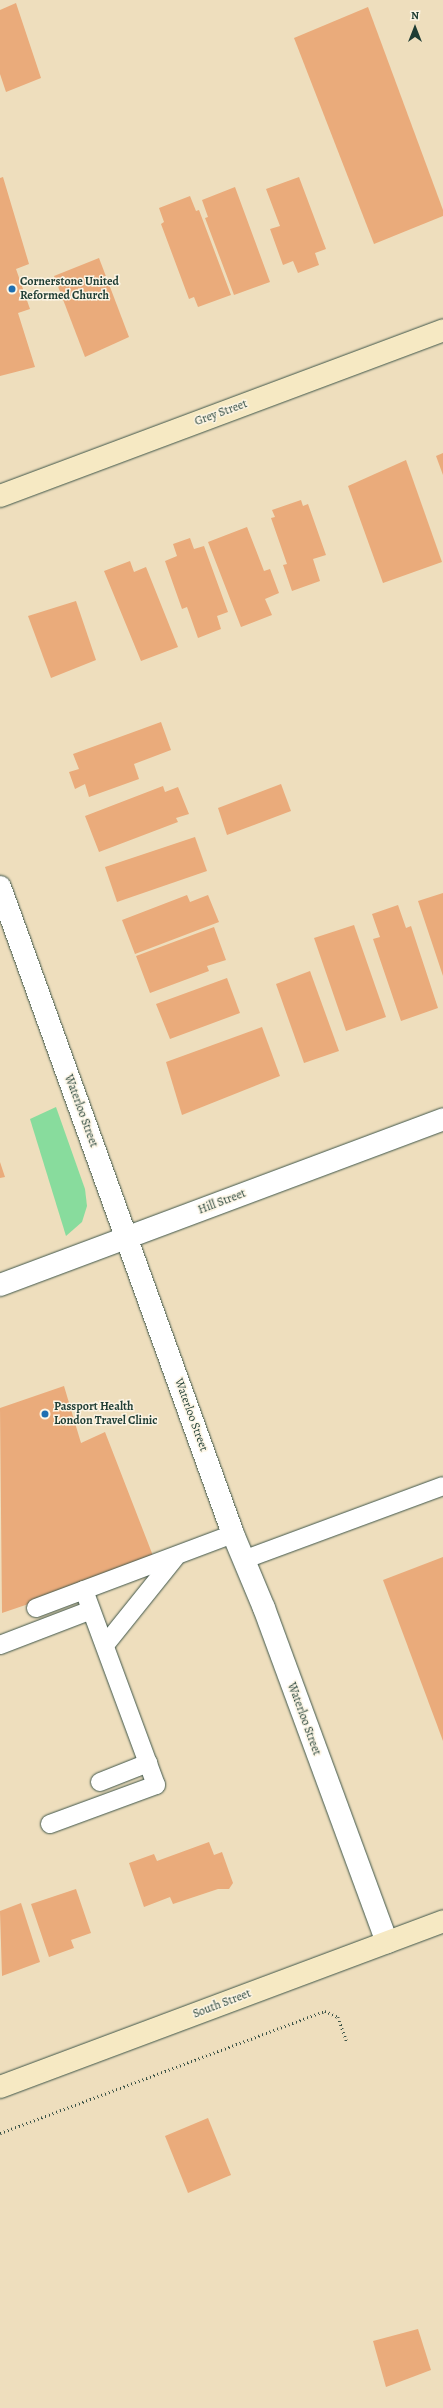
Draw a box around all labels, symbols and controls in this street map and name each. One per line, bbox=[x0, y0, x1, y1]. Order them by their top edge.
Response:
north arrow bbox=[395, 8, 435, 48]
text: N bbox=[411, 8, 419, 23]
place label: Cornerstone United Reformed Church bbox=[20, 275, 119, 303]
marker: Cornerstone United Reformed Church bbox=[7, 284, 17, 294]
street label: Grey Street bbox=[193, 397, 249, 429]
street label: Waterloo Street bbox=[61, 1073, 101, 1149]
street label: Hill Street bbox=[196, 1186, 248, 1218]
street label: Waterloo Street bbox=[171, 1377, 211, 1453]
place label: Passport Health London Travel Clinic bbox=[54, 1400, 158, 1428]
marker: Passport Health London Travel Clinic bbox=[39, 1408, 51, 1420]
street label: Waterloo Street bbox=[284, 1681, 324, 1757]
street label: South Street bbox=[191, 1986, 253, 2022]

